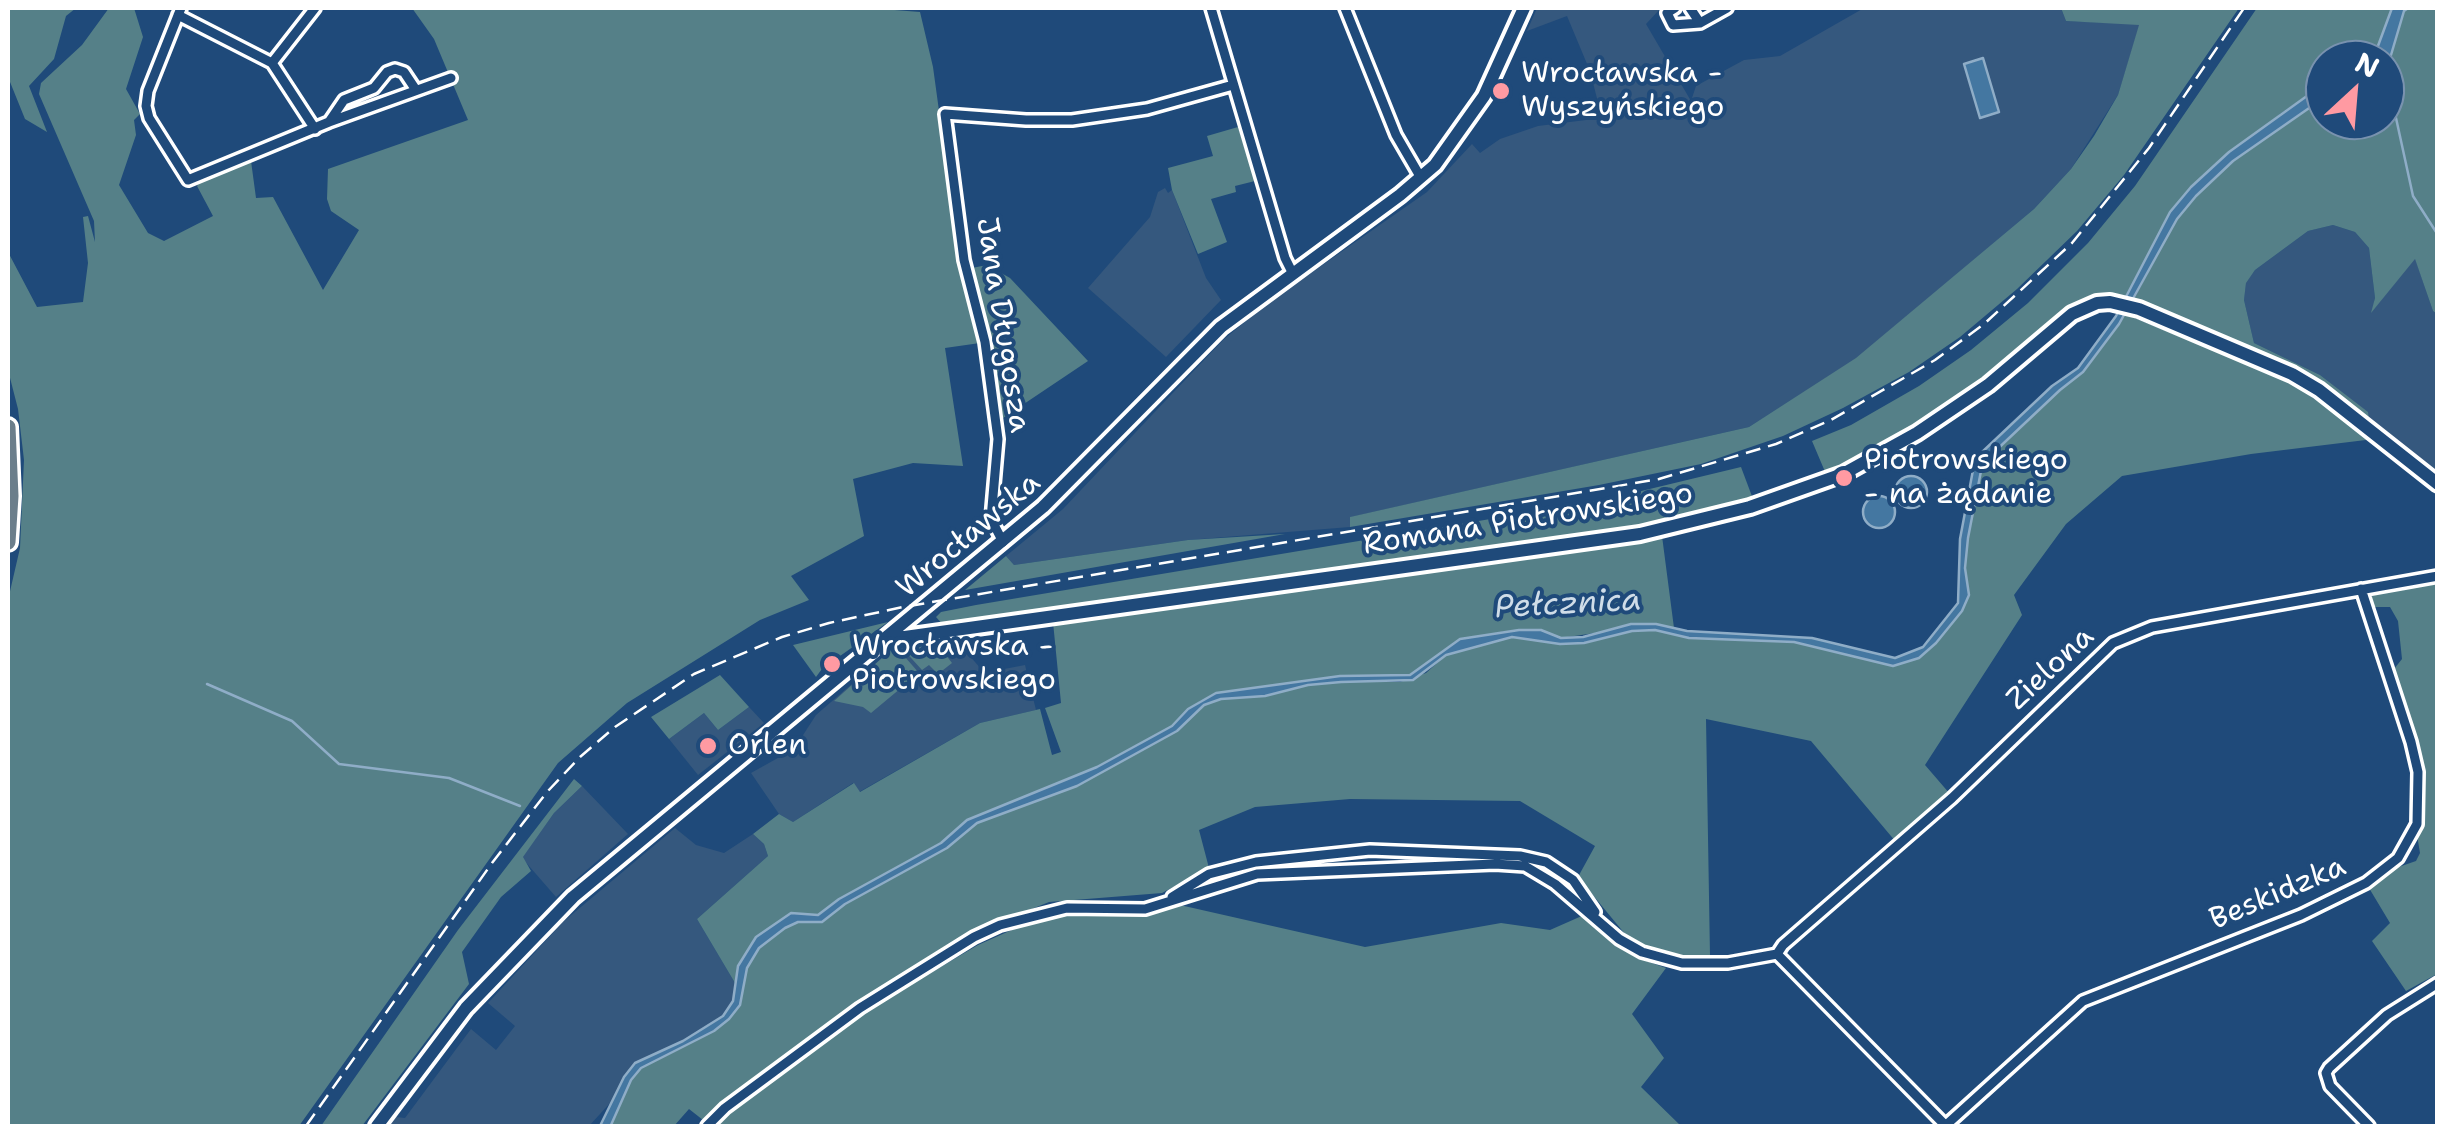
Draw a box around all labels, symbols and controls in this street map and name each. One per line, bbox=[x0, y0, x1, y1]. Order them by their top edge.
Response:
north arrow bbox=[2305, 40, 2405, 140]
text: N bbox=[2349, 43, 2386, 87]
place label: Wrocławska - Wyszyńskiego bbox=[1521, 56, 1724, 126]
marker: Wrocławska - Wyszyńskiego bbox=[1490, 80, 1512, 102]
street label: Jana Długosza bbox=[967, 215, 1037, 435]
place label: Piotrowskiego - na żądanie bbox=[1864, 443, 2068, 514]
street label: Wrocławska bbox=[890, 465, 1048, 607]
marker: Piotrowskiego - na żądanie bbox=[1833, 467, 1855, 489]
street label: Romana Piotrowskiego bbox=[1360, 476, 1696, 564]
water label: Pełcznica bbox=[1494, 582, 1642, 628]
street label: Zielona bbox=[2000, 620, 2102, 718]
place label: Wrocławska - Piotrowskiego bbox=[852, 629, 1056, 700]
marker: Wrocławska - Piotrowskiego bbox=[821, 653, 843, 675]
place label: Orlen bbox=[728, 728, 807, 764]
marker: Orlen bbox=[697, 735, 719, 757]
street label: Beskidzka bbox=[2205, 849, 2351, 939]

